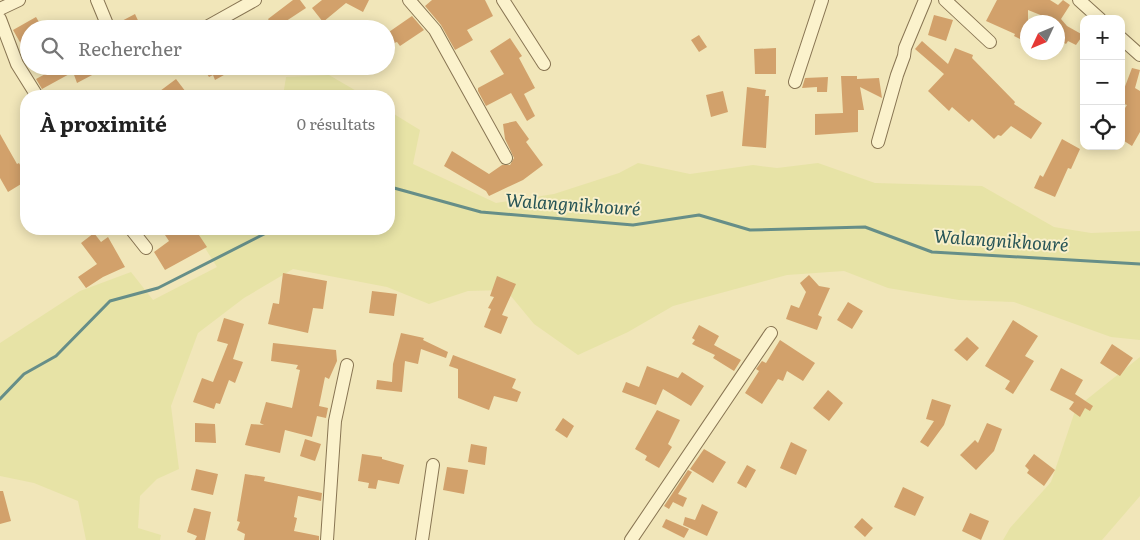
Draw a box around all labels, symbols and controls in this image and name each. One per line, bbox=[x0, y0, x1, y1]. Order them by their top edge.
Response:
north arrow bbox=[1020, 15, 1065, 60]
map controls bbox=[1080, 15, 1125, 150]
button: + bbox=[1080, 15, 1125, 60]
search box bbox=[20, 20, 395, 75]
icon: search bbox=[38, 34, 66, 62]
text: Rechercher bbox=[78, 34, 182, 62]
button: − bbox=[1080, 60, 1125, 105]
button: locate bbox=[1080, 105, 1125, 150]
text: À proximité bbox=[40, 107, 167, 138]
text: 0 résultats bbox=[297, 111, 375, 135]
water label: Walangnikhouré bbox=[505, 185, 642, 222]
water label: Walangnikhouré bbox=[933, 221, 1070, 258]

